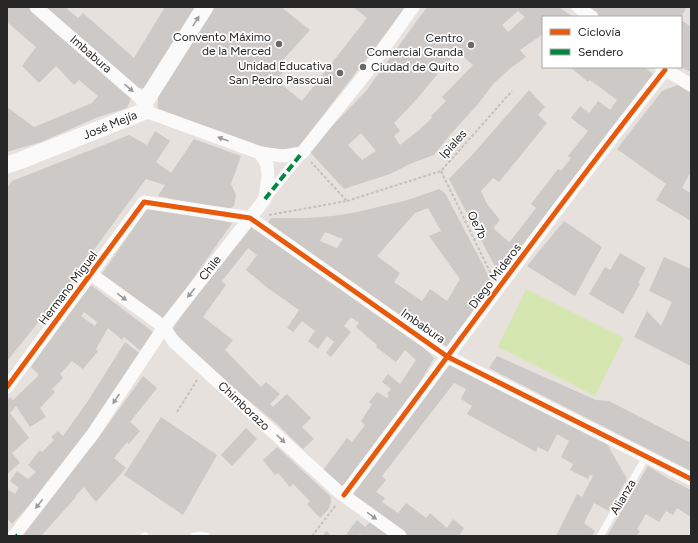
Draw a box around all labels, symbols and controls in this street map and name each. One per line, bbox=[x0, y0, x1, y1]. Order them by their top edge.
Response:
one-way arrow bbox=[192, 16, 200, 26]
legend bbox=[542, 16, 682, 68]
text: Ciclovía bbox=[578, 25, 621, 39]
place label: Convento Máximo de la Merced bbox=[173, 30, 271, 58]
place label: Centro Comercial Granda bbox=[366, 31, 463, 59]
street label: Imbabura bbox=[67, 32, 115, 76]
marker: Convento Máximo de la Merced bbox=[274, 39, 284, 49]
marker: Centro Comercial Granda bbox=[466, 40, 476, 50]
text: Sendero bbox=[578, 45, 623, 59]
place label: Unidad Educativa San Pedro Passcual bbox=[228, 59, 332, 87]
place label: Ciudad de Quito bbox=[371, 60, 459, 74]
marker: Ciudad de Quito bbox=[358, 62, 368, 72]
marker: Unidad Educativa San Pedro Passcual bbox=[335, 68, 345, 78]
one-way arrow bbox=[124, 83, 134, 92]
street label: José Mejía bbox=[81, 108, 139, 142]
street label: Ipiales bbox=[436, 126, 470, 161]
one-way arrow bbox=[217, 136, 229, 142]
street label: Oe7b bbox=[464, 209, 490, 241]
street label: Diego Mideros bbox=[466, 240, 524, 311]
street label: Hermano Miguel bbox=[36, 248, 100, 328]
street label: Chile bbox=[196, 253, 224, 283]
one-way arrow bbox=[187, 287, 195, 298]
one-way arrow bbox=[117, 293, 128, 301]
street label: Imbabura bbox=[398, 306, 448, 346]
street label: Chimborazo bbox=[215, 379, 273, 433]
one-way arrow bbox=[112, 394, 120, 404]
one-way arrow bbox=[276, 435, 286, 444]
street label: Alianza bbox=[607, 477, 639, 517]
one-way arrow bbox=[35, 498, 43, 509]
one-way arrow bbox=[366, 512, 377, 520]

